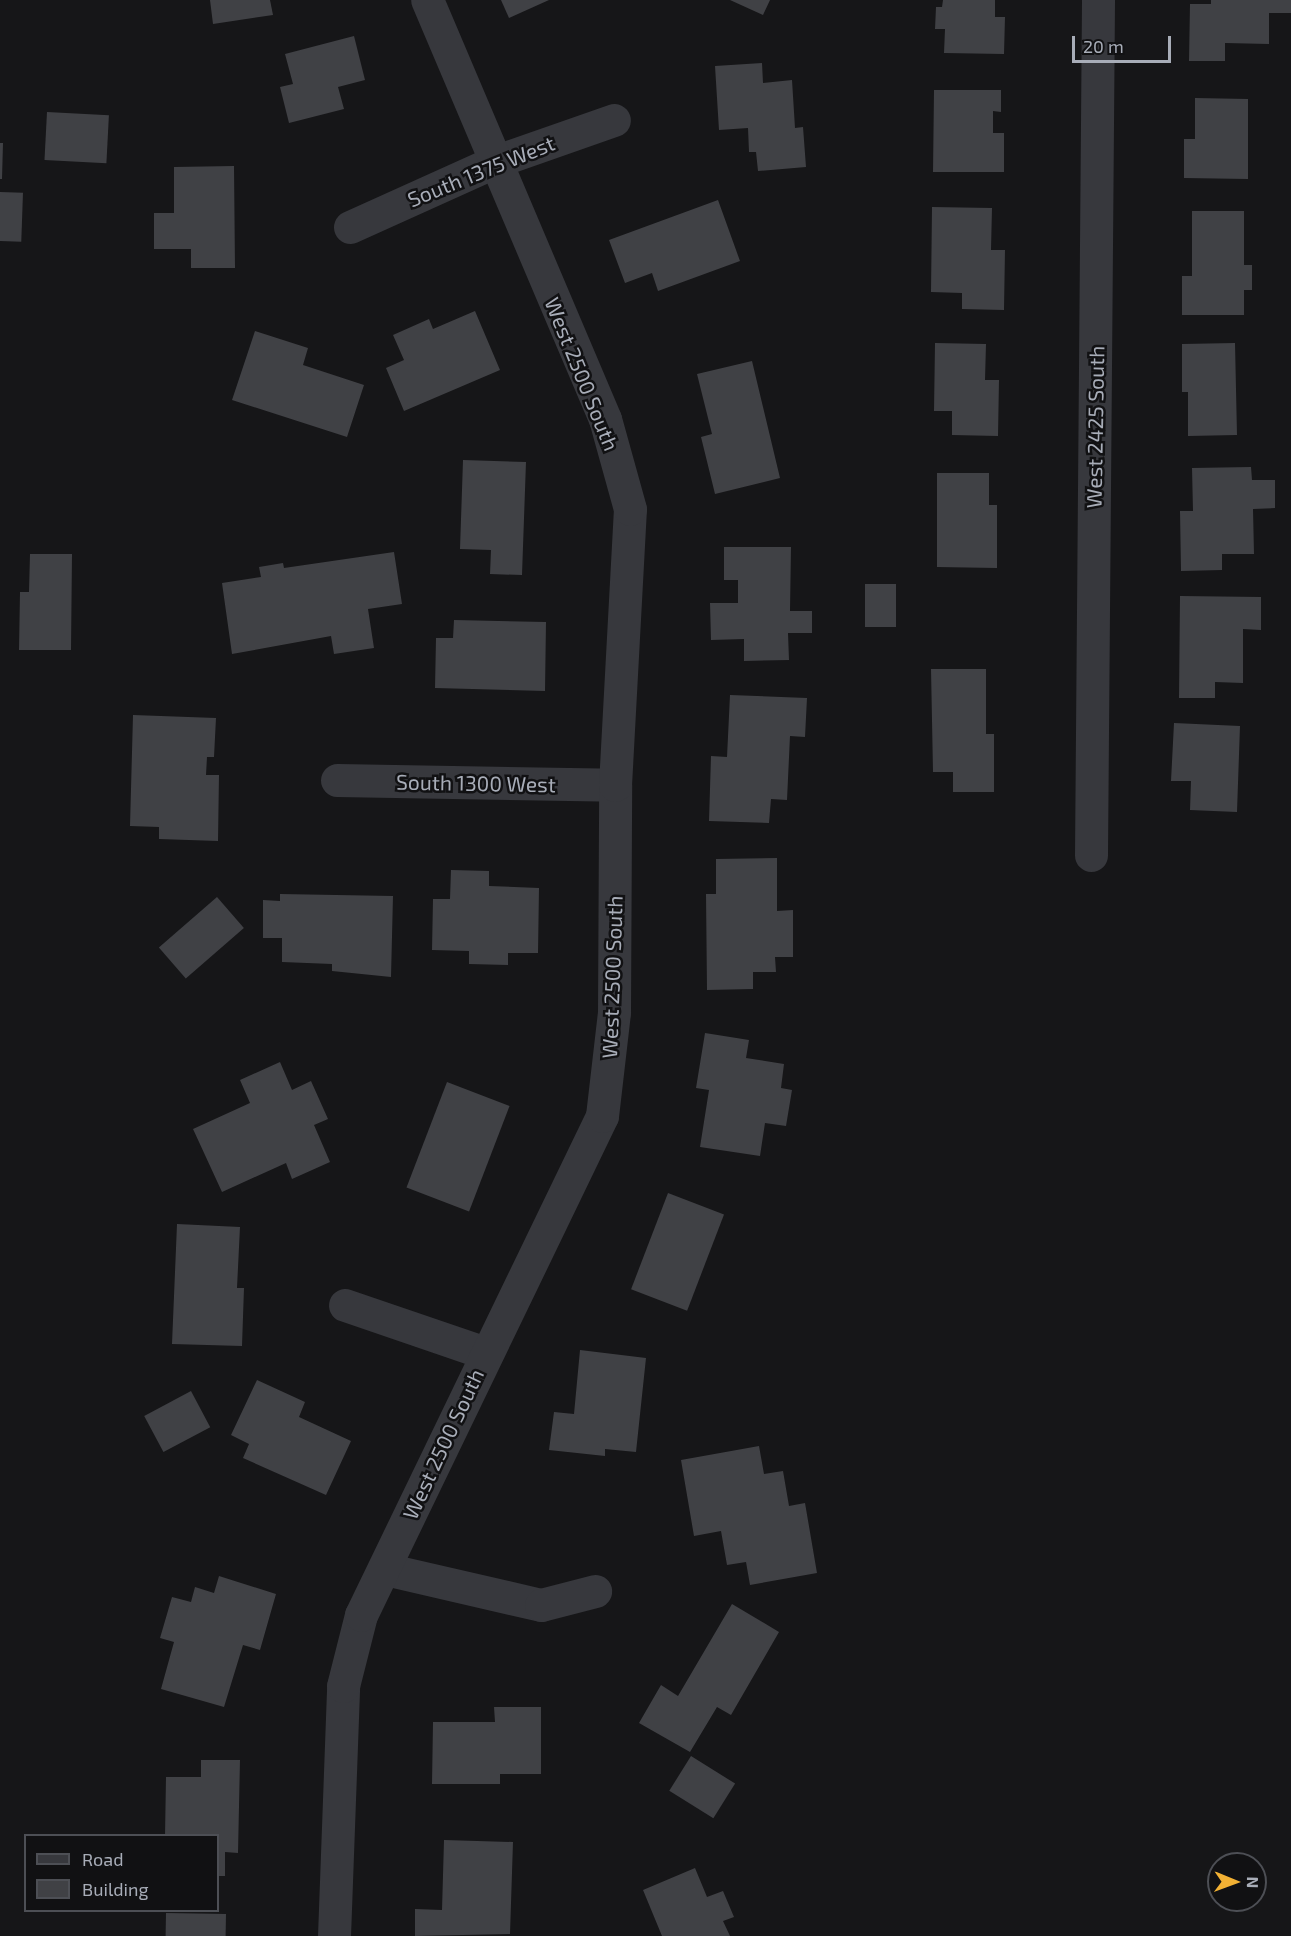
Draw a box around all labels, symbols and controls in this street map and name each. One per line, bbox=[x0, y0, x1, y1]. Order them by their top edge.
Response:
scale bar bbox=[1075, 24, 1174, 62]
text: 20 m bbox=[1083, 35, 1124, 57]
street label: South 1375 West bbox=[404, 130, 558, 212]
street label: West 2500 South bbox=[540, 294, 624, 454]
street label: West 2425 South bbox=[1081, 346, 1109, 508]
street label: South 1300 West bbox=[396, 769, 556, 797]
street label: West 2500 South bbox=[597, 895, 627, 1059]
street label: West 2500 South bbox=[397, 1365, 489, 1523]
legend bbox=[24, 1834, 219, 1912]
text: Road bbox=[82, 1848, 123, 1870]
north arrow bbox=[1207, 1852, 1267, 1912]
text: N bbox=[1244, 1876, 1263, 1888]
text: Building bbox=[82, 1878, 149, 1900]

